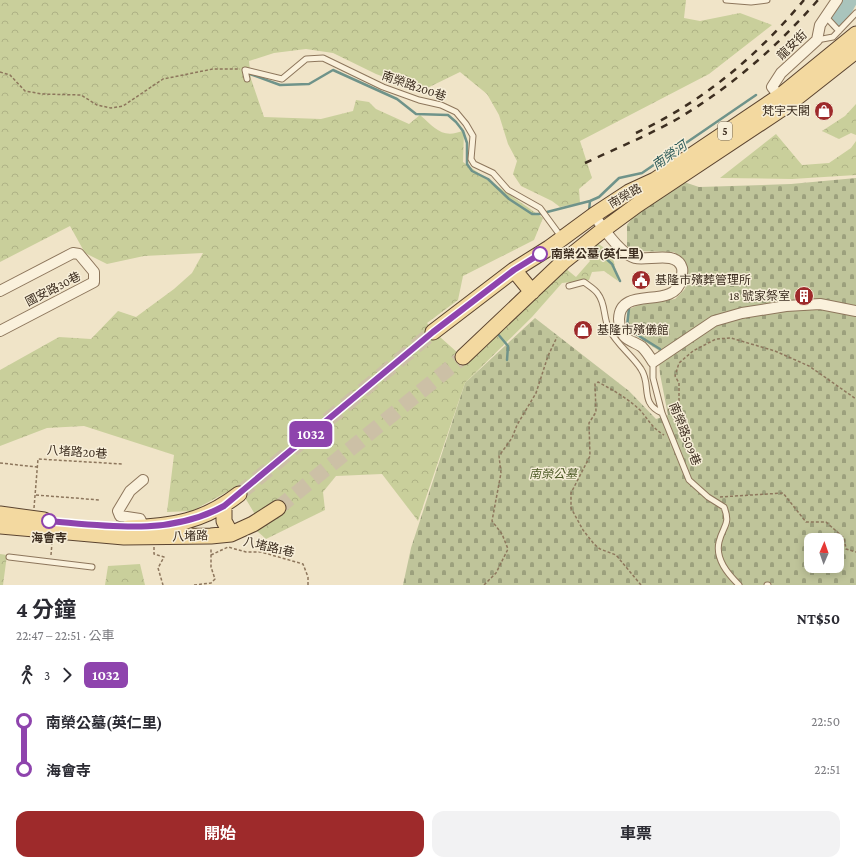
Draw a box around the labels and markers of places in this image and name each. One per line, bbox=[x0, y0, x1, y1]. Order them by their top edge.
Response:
shop icon: 梵宇天閣 bbox=[813, 100, 835, 122]
place label: 梵宇天閣 bbox=[762, 104, 810, 118]
marker: 南榮公墓(英仁里) bbox=[532, 246, 548, 262]
place label: 南榮公墓(英仁里) bbox=[551, 247, 644, 261]
public building icon: 基隆市殯葬管理所 bbox=[630, 269, 652, 291]
place label: 基隆市殯葬管理所 bbox=[655, 273, 751, 287]
building icon: 18 號家祭室 bbox=[793, 285, 815, 307]
place label: 18 號家祭室 bbox=[729, 289, 790, 303]
shop icon: 基隆市殯儀館 bbox=[572, 319, 594, 341]
place label: 基隆市殯儀館 bbox=[597, 323, 669, 337]
marker: 海會寺 bbox=[41, 513, 57, 529]
place label: 海會寺 bbox=[31, 531, 67, 545]

